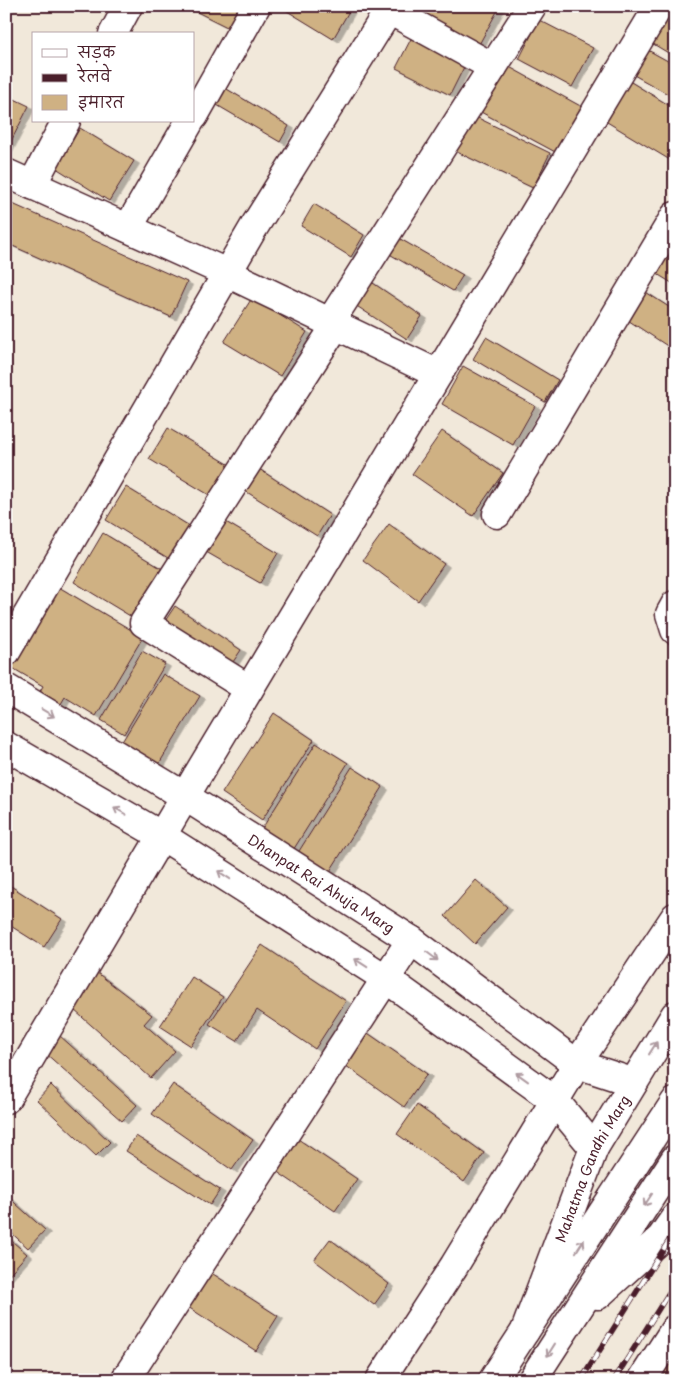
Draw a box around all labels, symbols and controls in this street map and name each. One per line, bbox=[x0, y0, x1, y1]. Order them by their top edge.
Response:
legend bbox=[32, 32, 195, 122]
text: सड़क bbox=[77, 40, 116, 63]
text: रेलवे bbox=[76, 63, 112, 87]
text: इमारत bbox=[78, 90, 125, 113]
one-way arrow bbox=[40, 708, 54, 718]
one-way arrow bbox=[114, 806, 128, 816]
street label: Dhanpat Rai Ahuja Marg bbox=[244, 829, 399, 938]
one-way arrow bbox=[218, 870, 232, 880]
one-way arrow bbox=[425, 951, 439, 961]
one-way arrow bbox=[355, 958, 369, 968]
one-way arrow bbox=[649, 1042, 659, 1056]
one-way arrow bbox=[515, 1072, 529, 1082]
street label: Mahatma Gandhi Marg bbox=[549, 1091, 635, 1245]
one-way arrow bbox=[643, 1193, 653, 1207]
one-way arrow bbox=[575, 1239, 586, 1253]
one-way arrow bbox=[545, 1343, 555, 1357]

